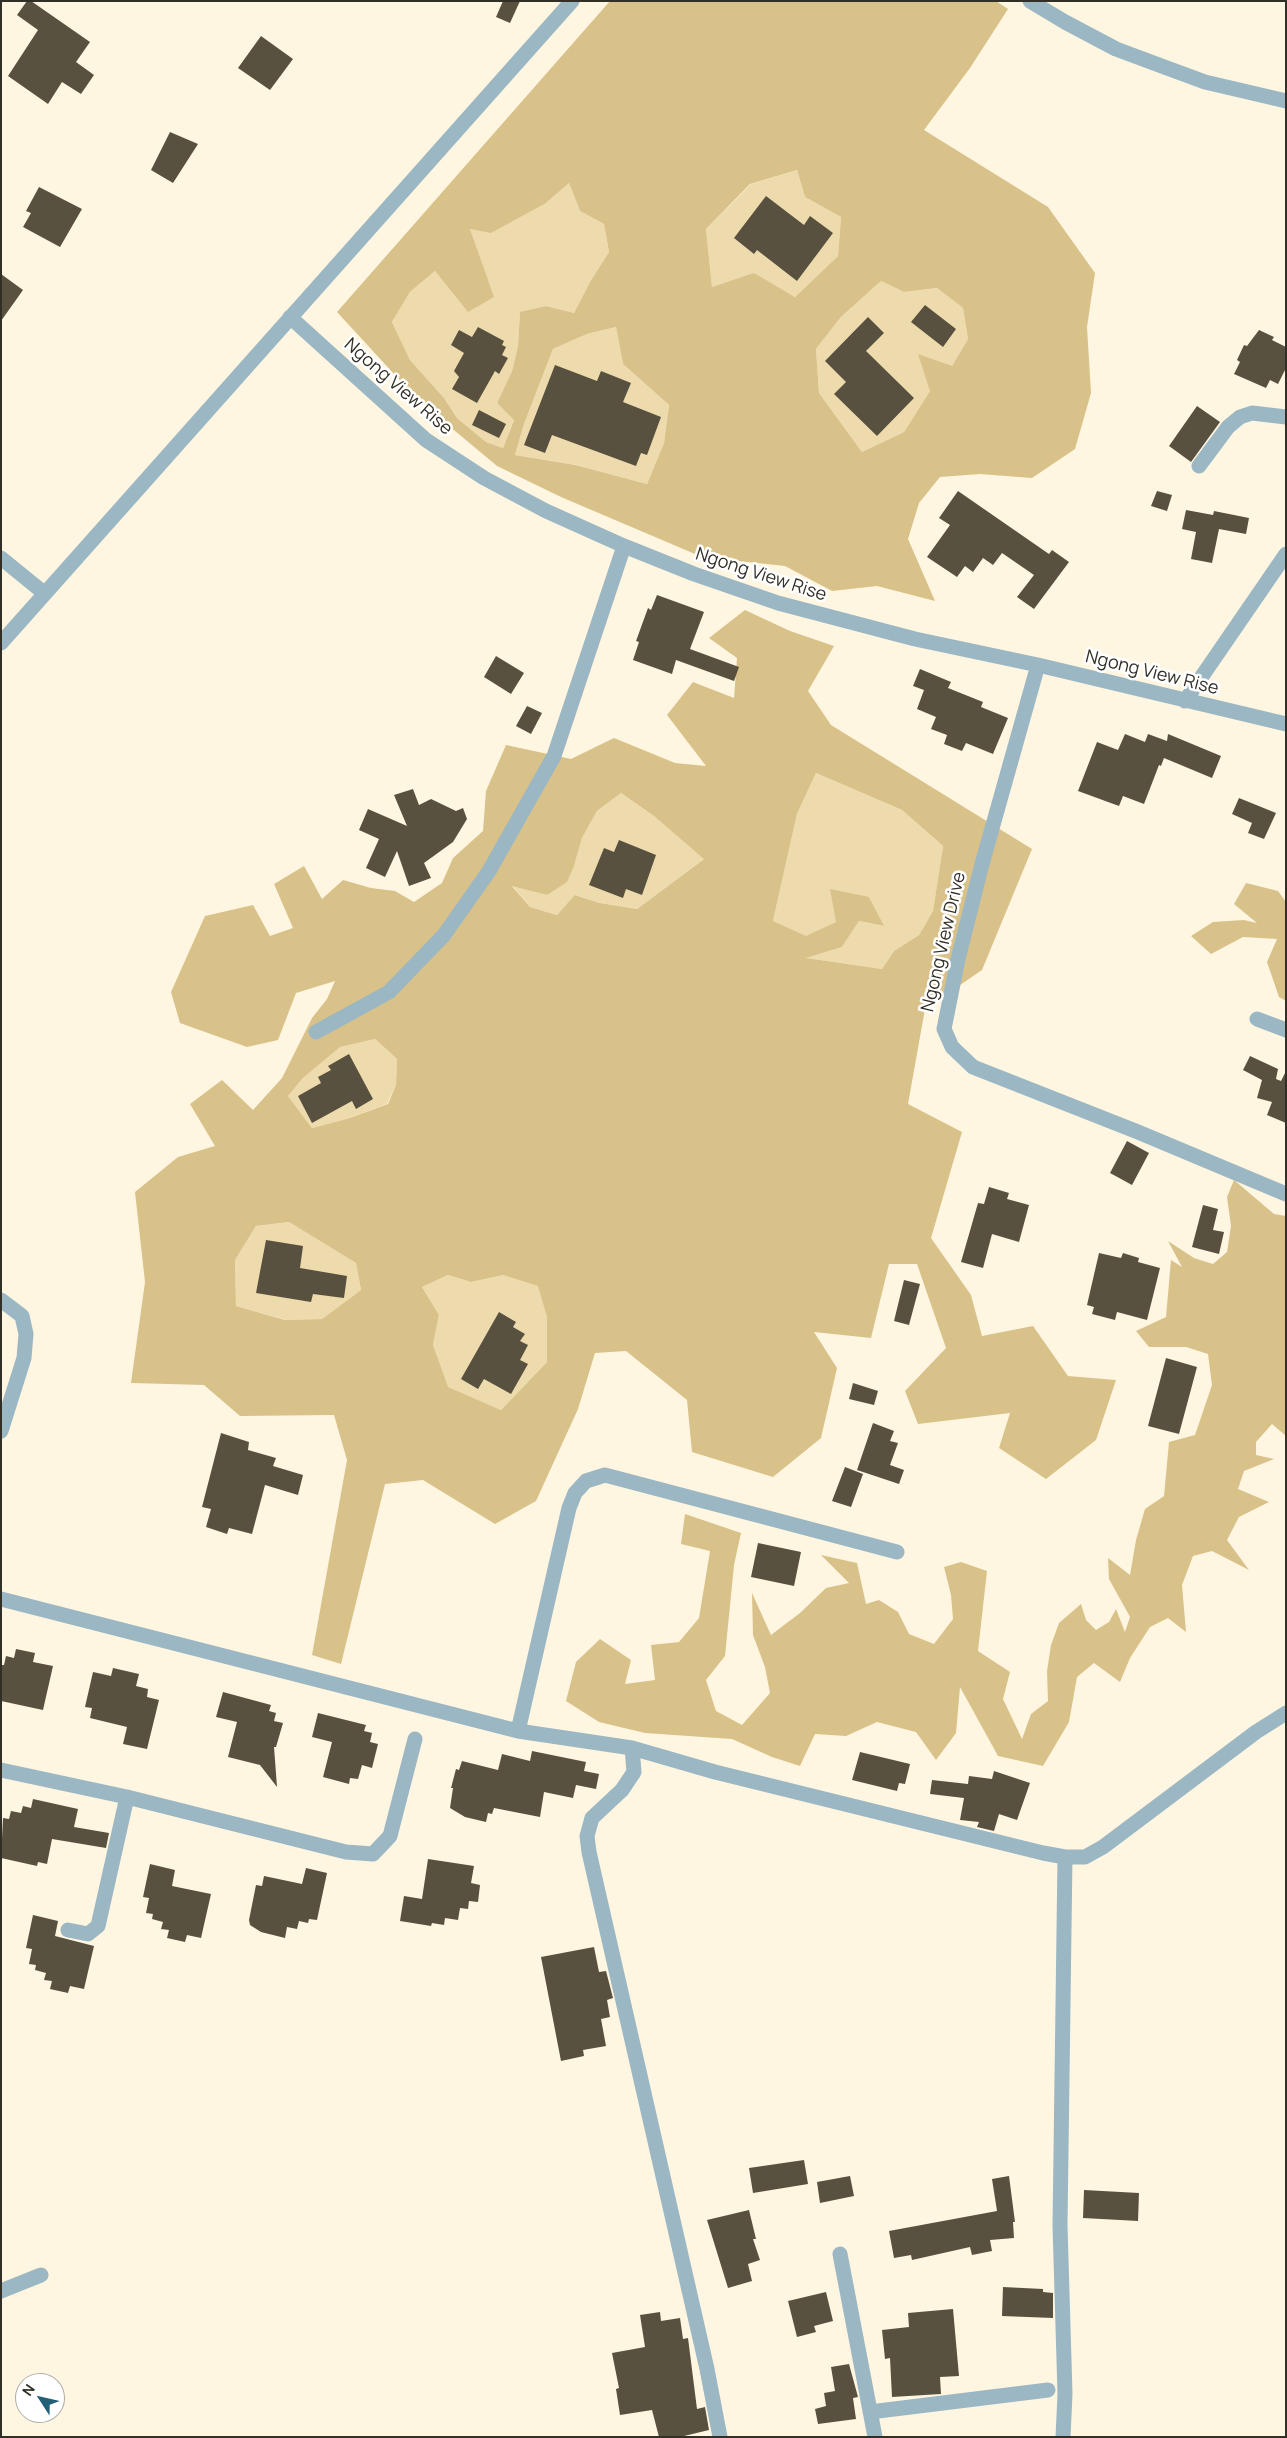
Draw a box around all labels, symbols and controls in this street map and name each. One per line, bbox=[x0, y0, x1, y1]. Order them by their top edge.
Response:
street label: Ngong View Rise bbox=[339, 334, 457, 440]
street label: Ngong View Rise bbox=[693, 544, 829, 606]
street label: Ngong View Rise bbox=[1083, 646, 1221, 700]
street label: Ngong View Drive bbox=[917, 870, 971, 1014]
north arrow bbox=[15, 2373, 65, 2423]
text: N bbox=[17, 2380, 39, 2399]

